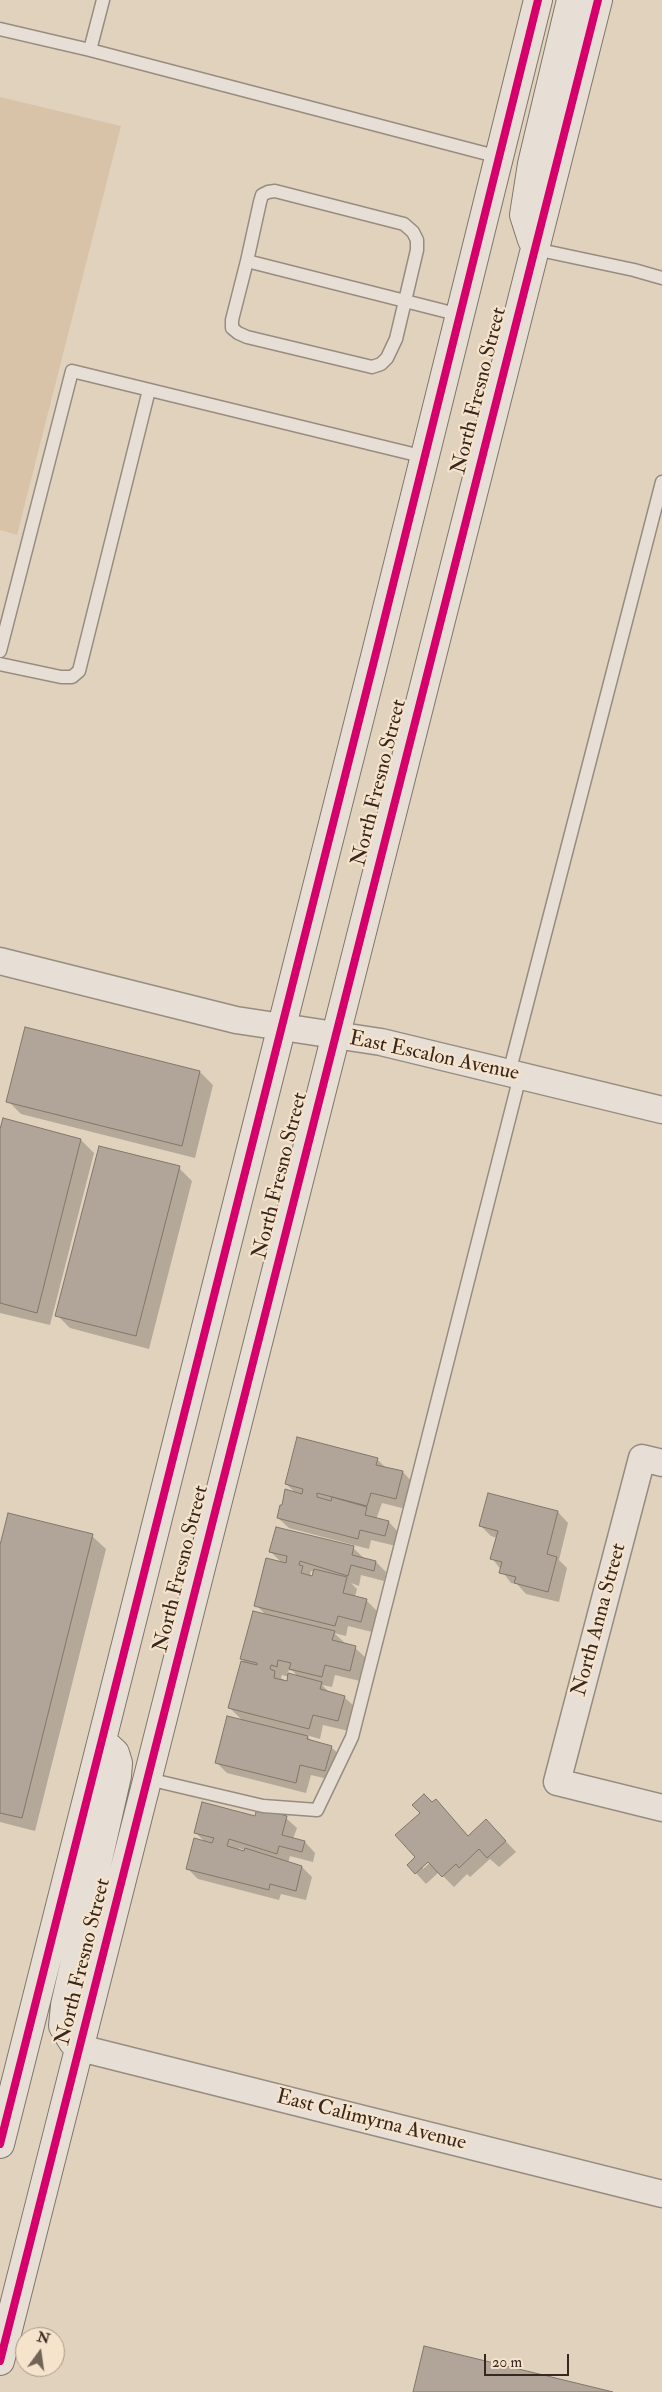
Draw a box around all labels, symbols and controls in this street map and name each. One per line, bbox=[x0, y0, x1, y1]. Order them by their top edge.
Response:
street label: North Fresno Street bbox=[447, 305, 513, 477]
street label: North Fresno Street bbox=[347, 697, 413, 869]
street label: East Escalon Avenue bbox=[347, 1027, 521, 1087]
street label: North Fresno Street bbox=[248, 1090, 314, 1262]
street label: North Fresno Street bbox=[149, 1483, 215, 1655]
street label: North Anna Street bbox=[567, 1541, 633, 1699]
street label: North Fresno Street bbox=[51, 1876, 117, 2048]
street label: East Calimyrna Avenue bbox=[273, 2085, 469, 2157]
north arrow bbox=[15, 2327, 65, 2377]
text: N bbox=[35, 2328, 52, 2348]
scale bar bbox=[487, 2344, 572, 2376]
text: 20 m bbox=[492, 2353, 522, 2372]

